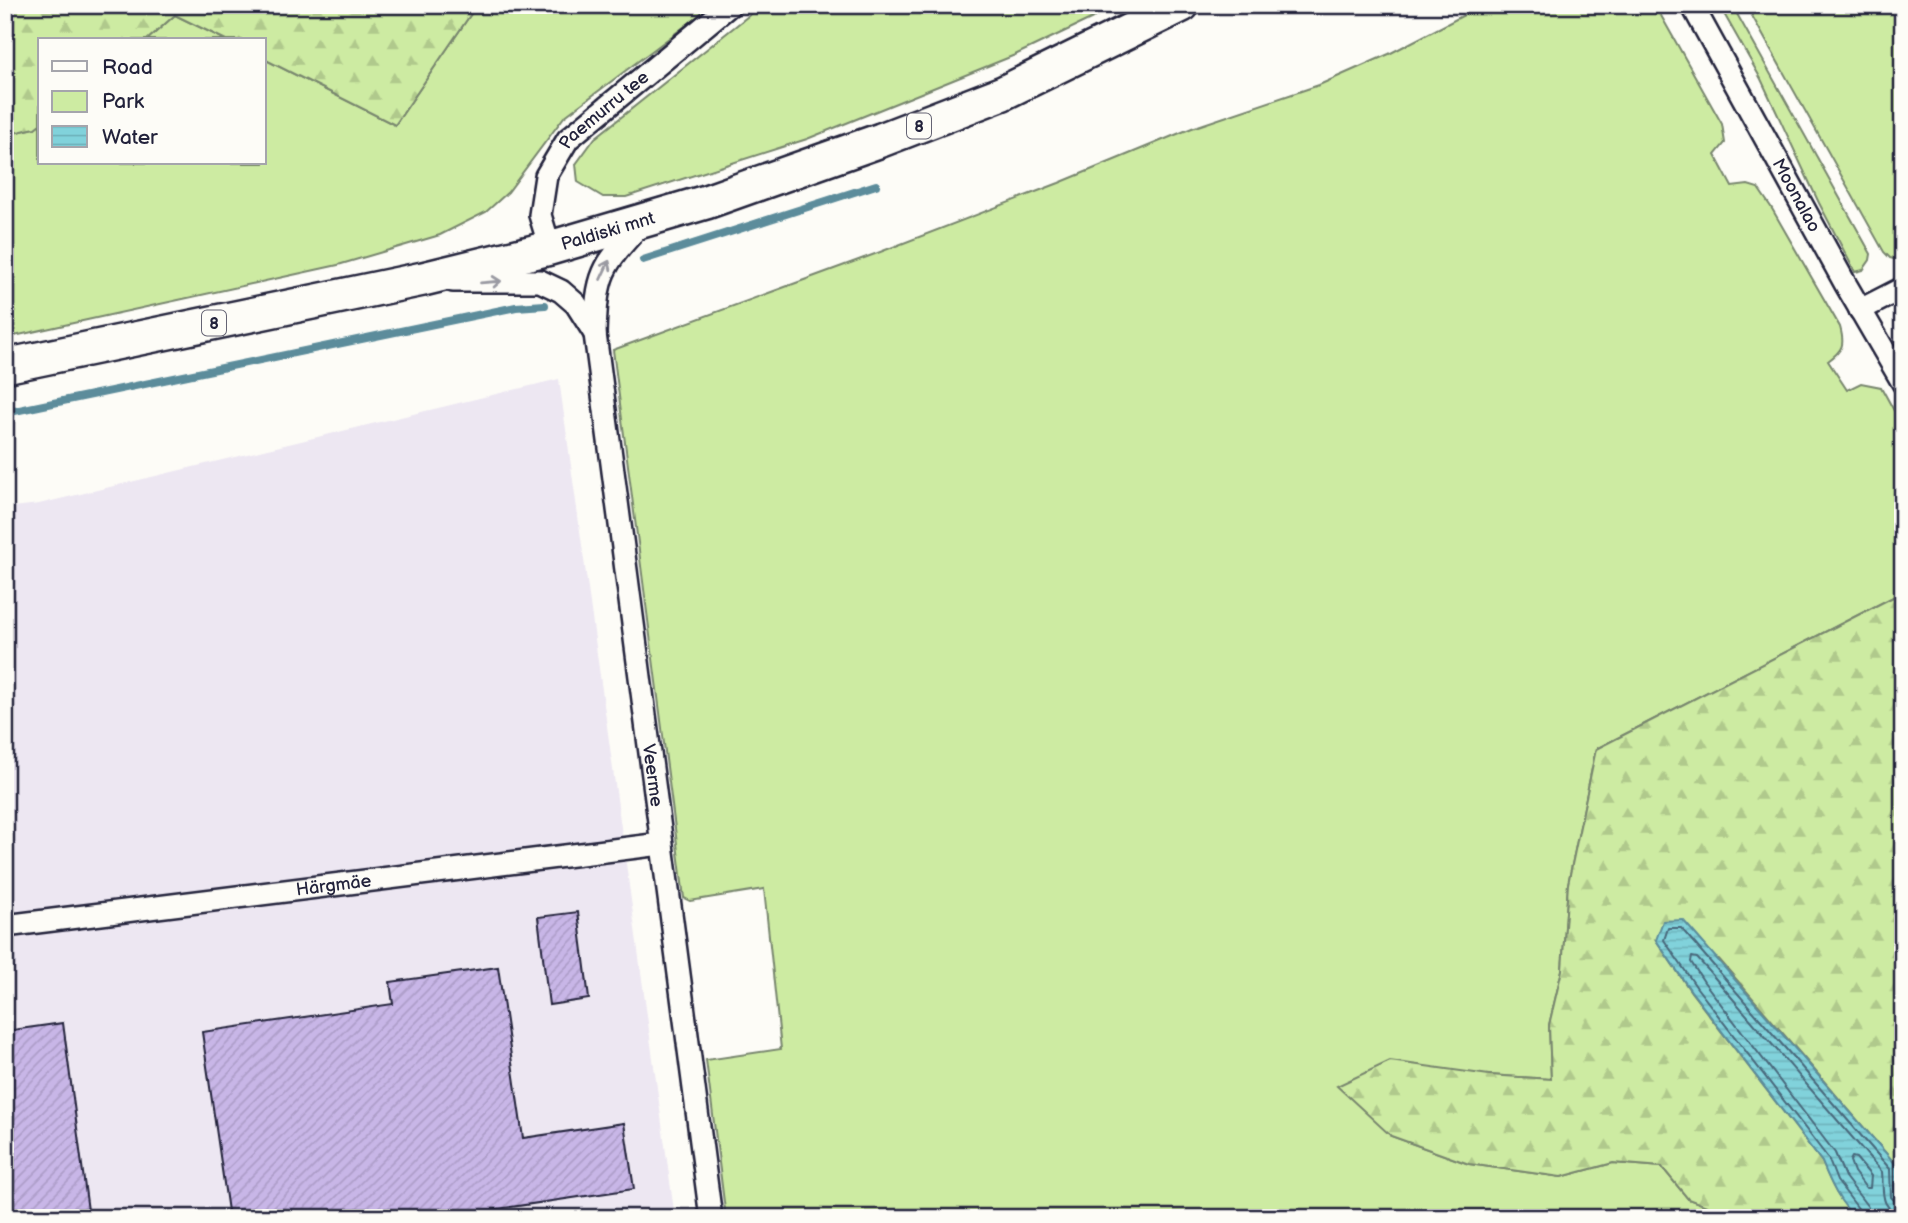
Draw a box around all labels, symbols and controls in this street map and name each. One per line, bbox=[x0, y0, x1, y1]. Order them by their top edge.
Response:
legend bbox=[38, 38, 266, 164]
text: Road bbox=[102, 55, 153, 80]
street label: Paemurru tee bbox=[555, 67, 653, 153]
text: Park bbox=[102, 89, 145, 114]
road number: 8 bbox=[907, 114, 931, 138]
text: Water bbox=[102, 125, 158, 150]
street label: Moonalao bbox=[1767, 155, 1825, 236]
street label: Paldiski mnt bbox=[559, 208, 658, 255]
one-way arrow bbox=[598, 260, 612, 281]
one-way arrow bbox=[480, 275, 502, 288]
road number: 8 bbox=[202, 310, 226, 336]
street label: Veerme bbox=[638, 743, 667, 808]
street label: Härgmäe bbox=[295, 870, 373, 901]

